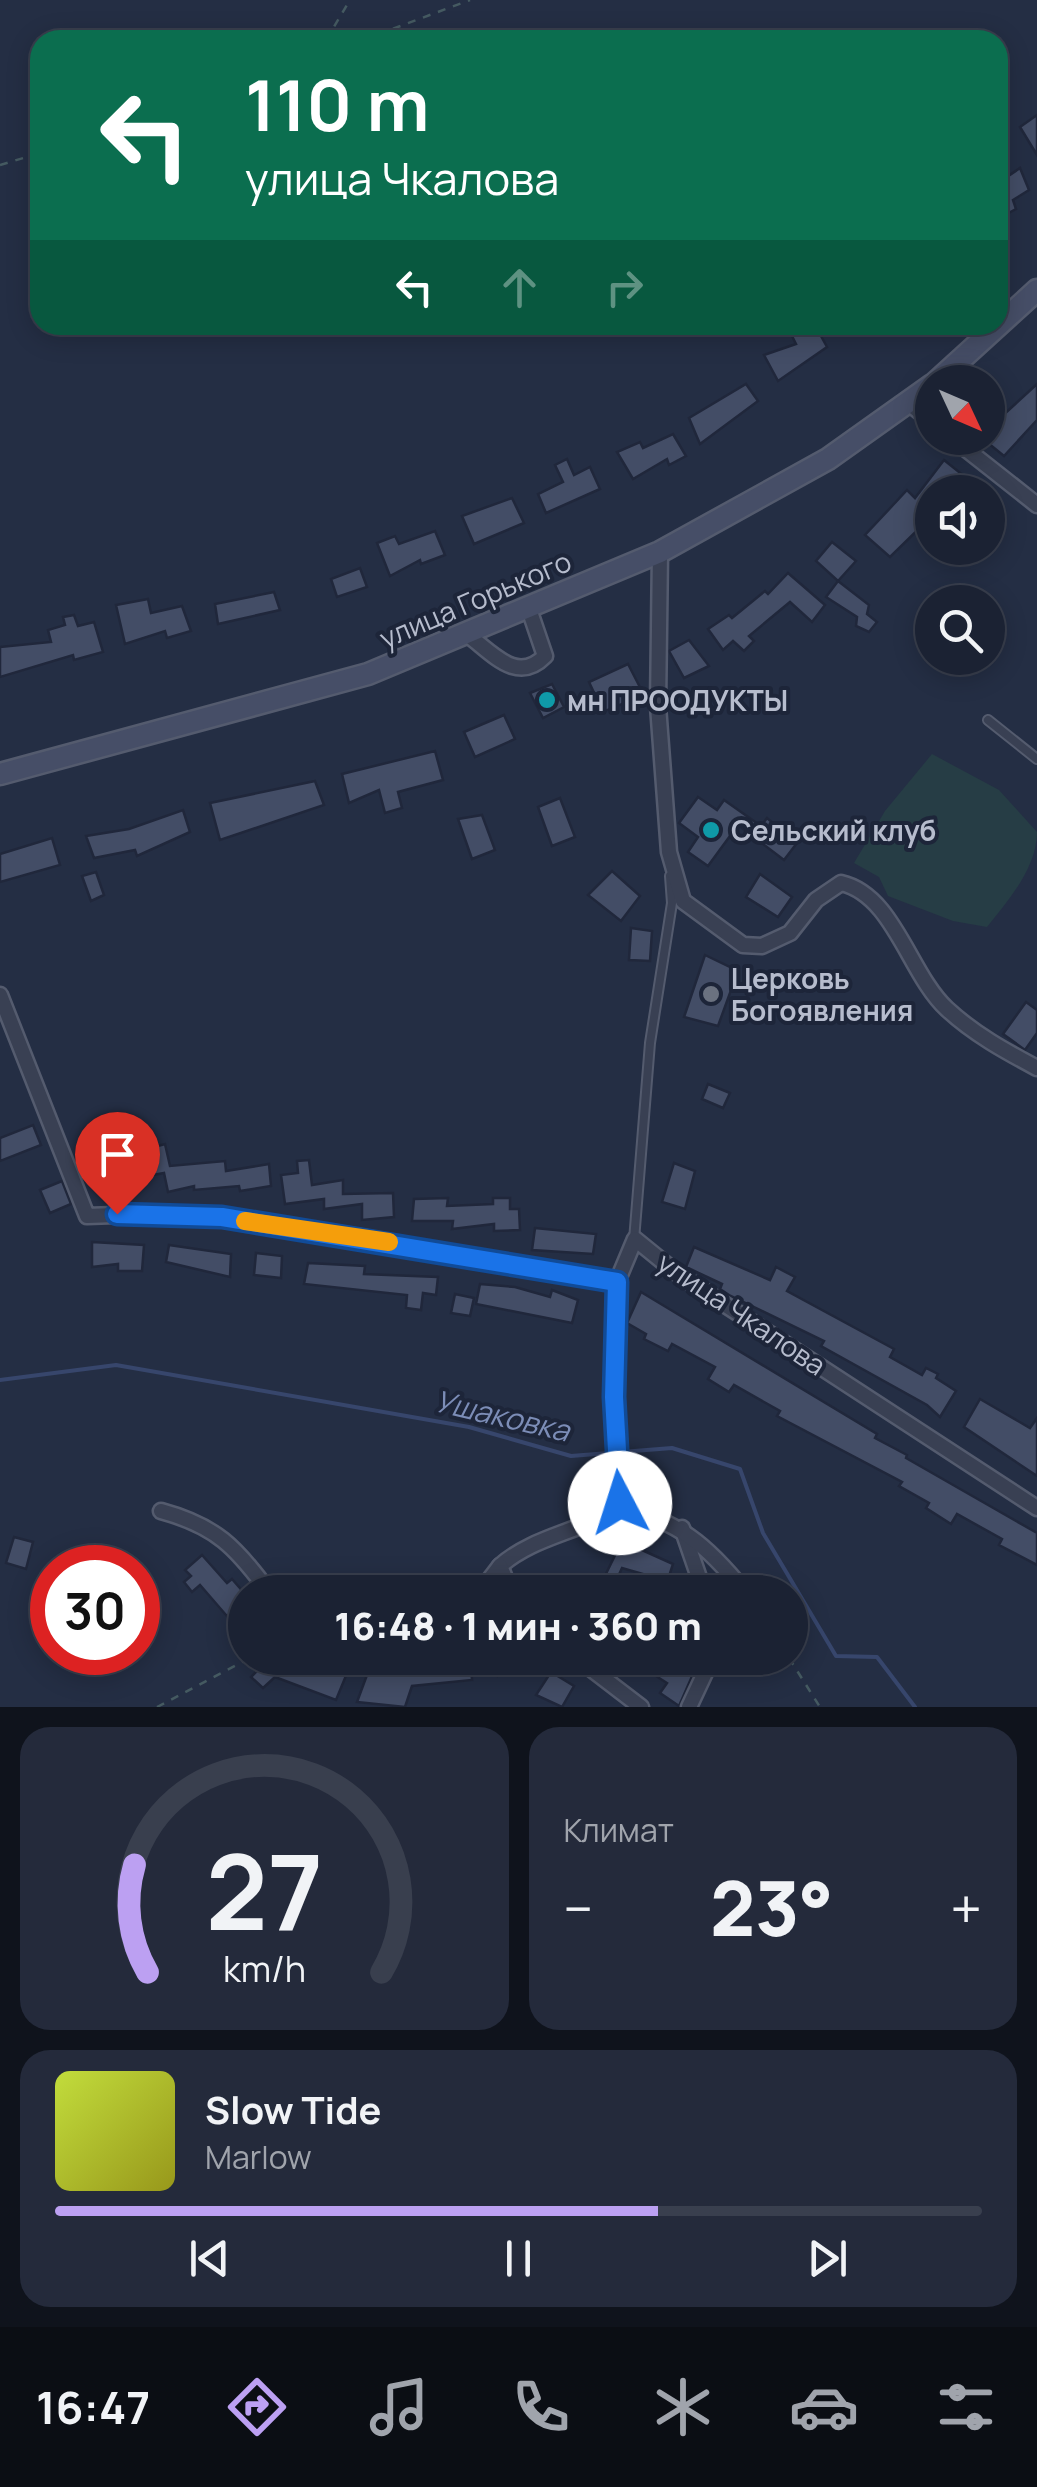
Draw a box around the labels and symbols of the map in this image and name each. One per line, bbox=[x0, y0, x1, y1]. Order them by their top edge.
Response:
north arrow bbox=[915, 365, 1005, 455]
street label: улица Горького bbox=[373, 541, 577, 657]
place label: мн ПРООДУКТЫ bbox=[567, 681, 788, 719]
marker: мн ПРООДУКТЫ bbox=[536, 689, 558, 711]
place label: Сельский клуб bbox=[731, 811, 936, 849]
marker: Сельский клуб bbox=[700, 819, 722, 841]
place label: Церковь Богоявления bbox=[731, 959, 913, 1029]
marker: Церковь Богоявления bbox=[700, 983, 722, 1005]
pin bbox=[75, 1112, 160, 1215]
street label: улица Чкалова bbox=[650, 1243, 834, 1383]
water label: Ушаковка bbox=[430, 1380, 575, 1451]
position arrow bbox=[568, 1451, 672, 1555]
speed limit sign: 30 bbox=[30, 1545, 160, 1675]

